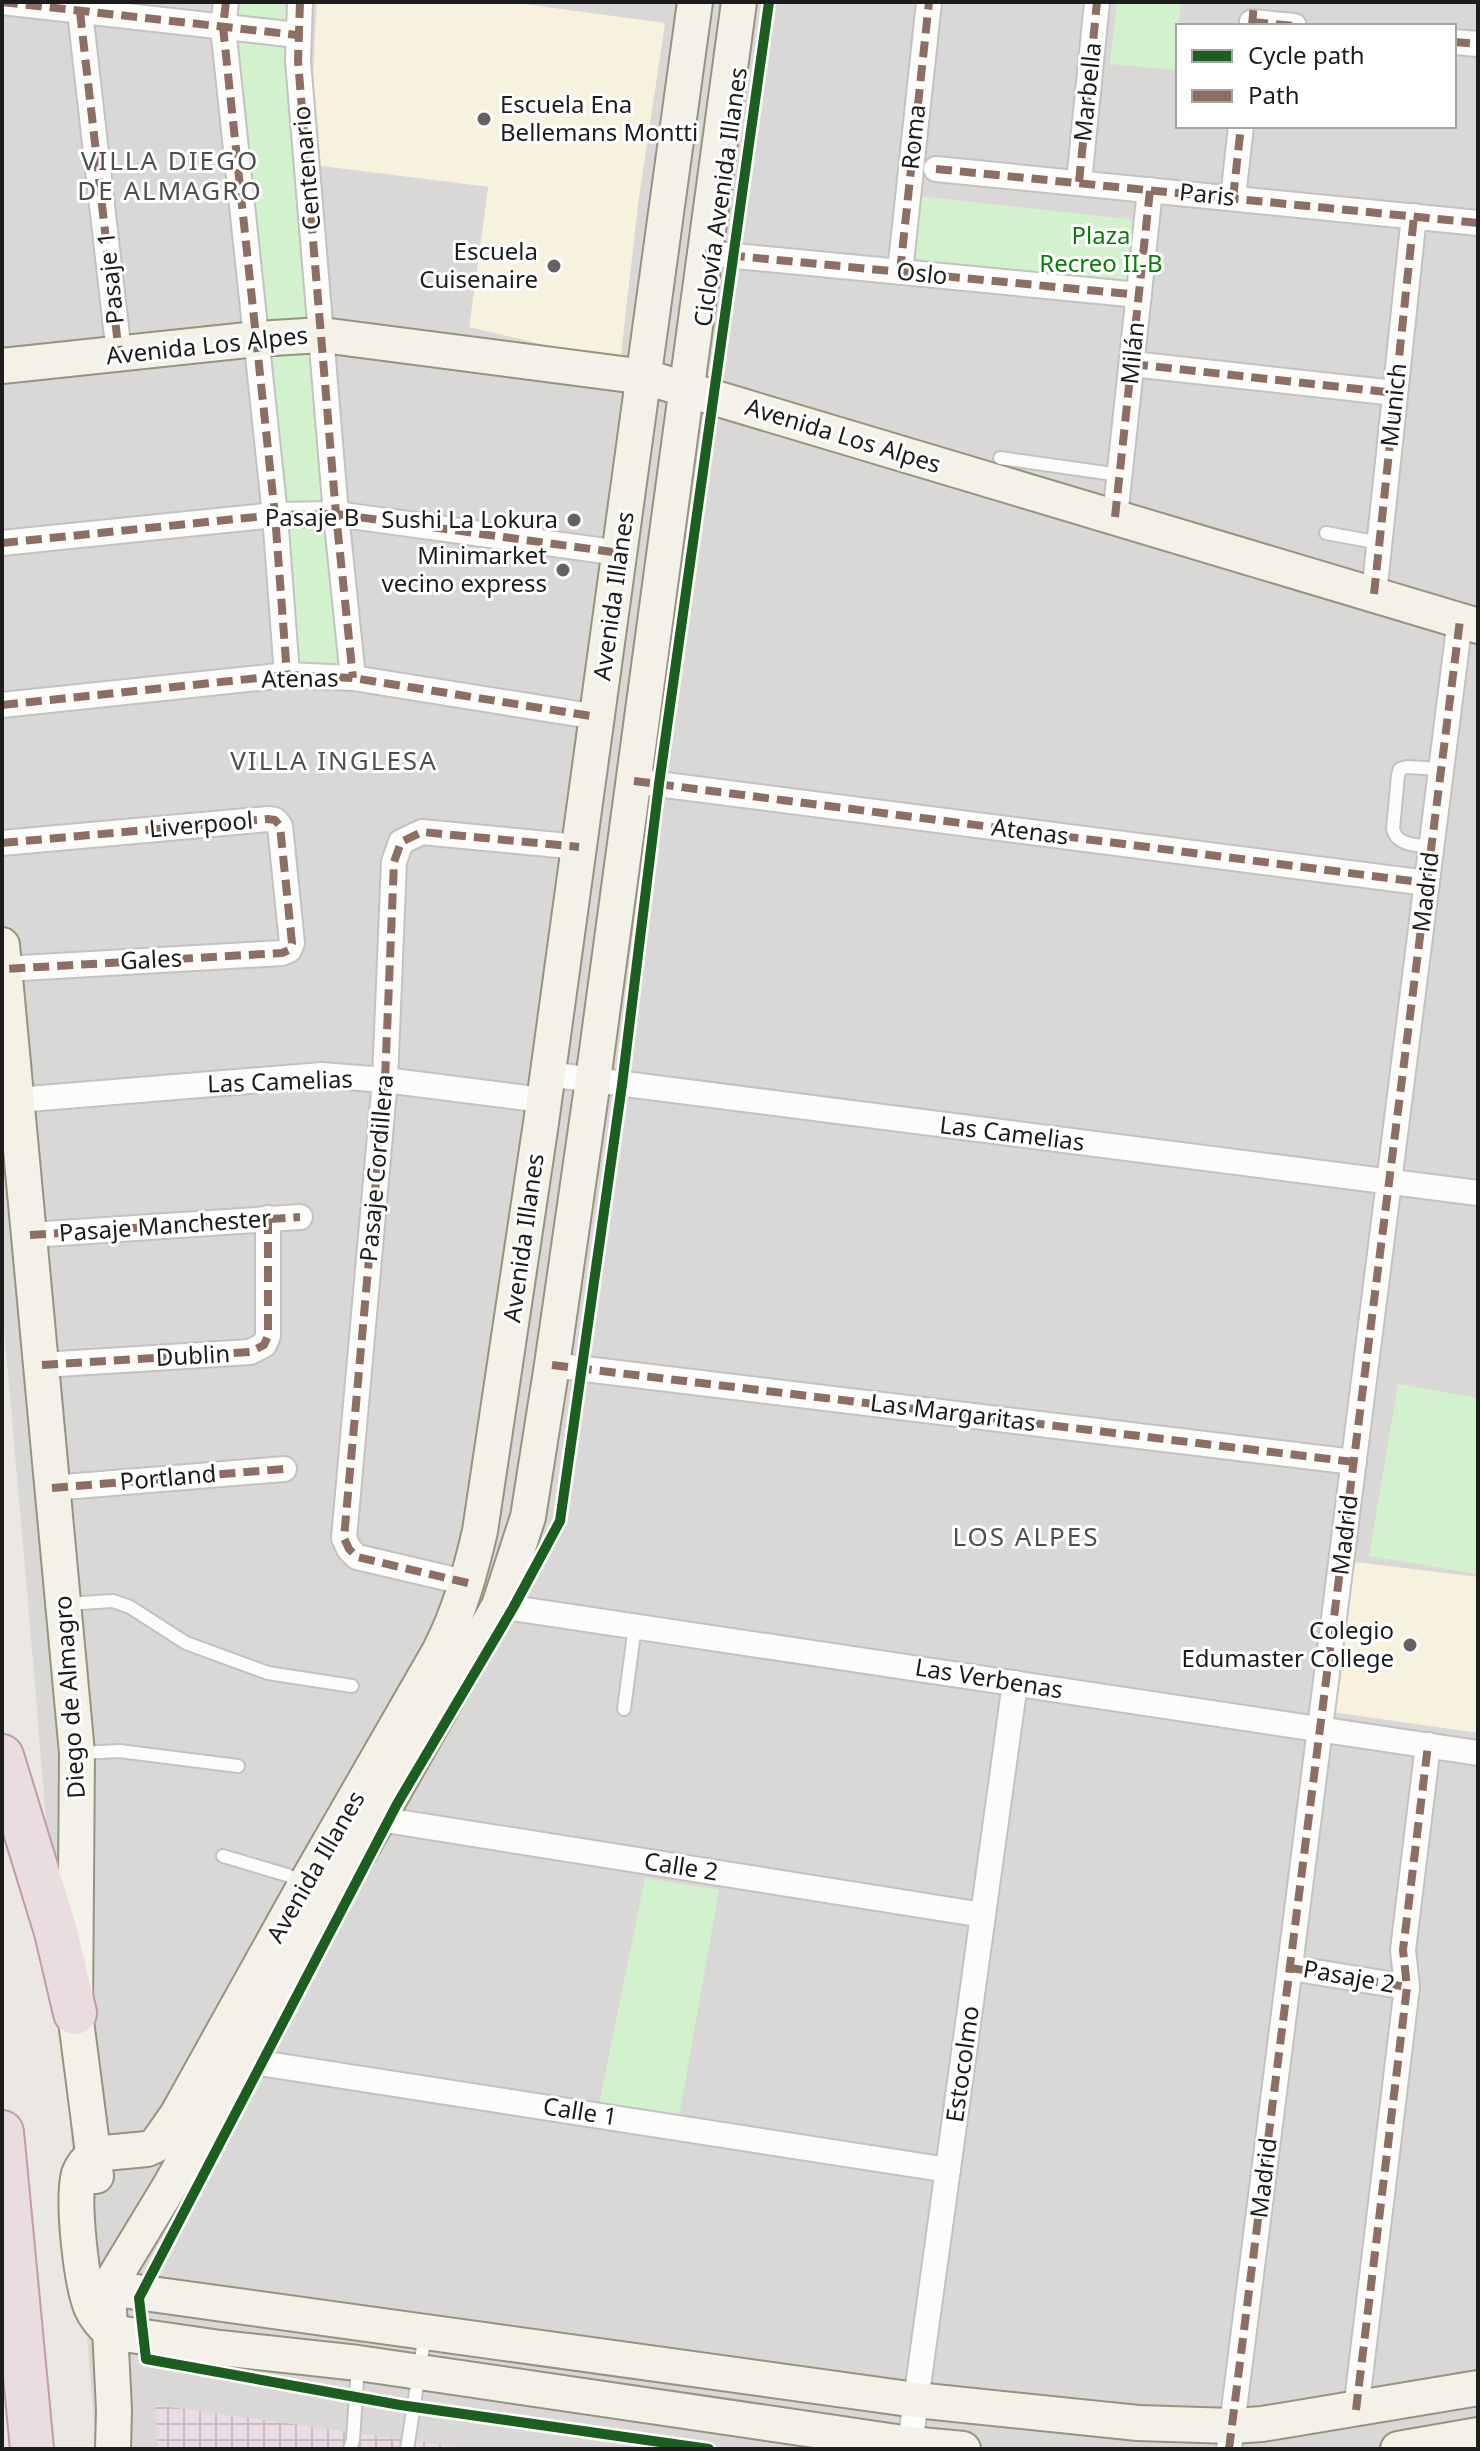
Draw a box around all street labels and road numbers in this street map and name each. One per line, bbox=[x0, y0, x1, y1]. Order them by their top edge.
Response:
street label: Marbella bbox=[1065, 41, 1108, 143]
street label: Ciclovía Avenida Illanes bbox=[685, 65, 754, 329]
street label: Roma bbox=[893, 103, 932, 171]
street label: Centenario bbox=[284, 105, 327, 232]
street label: Paris bbox=[1178, 174, 1237, 213]
street label: Pasaje 1 bbox=[88, 230, 131, 326]
street label: Oslo bbox=[895, 253, 949, 292]
street label: Avenida Los Alpes bbox=[104, 318, 309, 372]
street label: Milán bbox=[1112, 320, 1151, 386]
street label: Munich bbox=[1372, 361, 1413, 448]
street label: Avenida Los Alpes bbox=[742, 389, 945, 480]
street label: Pasaje B bbox=[265, 500, 359, 533]
street label: Avenida Illanes bbox=[584, 509, 641, 682]
street label: Atenas bbox=[261, 660, 339, 695]
street label: Liverpool bbox=[147, 803, 254, 844]
street label: Atenas bbox=[990, 809, 1071, 852]
street label: Madrid bbox=[1403, 850, 1446, 934]
street label: Gales bbox=[119, 940, 183, 977]
street label: Las Camelias bbox=[207, 1061, 353, 1100]
street label: Pasaje Cordillera bbox=[351, 1073, 400, 1263]
street label: Las Camelias bbox=[938, 1107, 1087, 1158]
street label: Avenida Illanes bbox=[494, 1151, 551, 1324]
street label: Pasaje Manchester bbox=[58, 1201, 272, 1248]
street label: Dublin bbox=[155, 1336, 231, 1373]
street label: Las Margaritas bbox=[868, 1385, 1038, 1438]
street label: Portland bbox=[118, 1456, 218, 1497]
street label: Madrid bbox=[1322, 1493, 1365, 1577]
street label: Diego de Almagro bbox=[45, 1594, 92, 1800]
street label: Las Verbenas bbox=[913, 1650, 1066, 1705]
street label: Avenida Illanes bbox=[258, 1784, 372, 1948]
street label: Calle 2 bbox=[642, 1843, 721, 1888]
street label: Pasaje 2 bbox=[1301, 1951, 1398, 2000]
street label: Estocolmo bbox=[937, 2003, 986, 2124]
street label: Calle 1 bbox=[541, 2088, 620, 2133]
street label: Madrid bbox=[1241, 2136, 1284, 2220]

